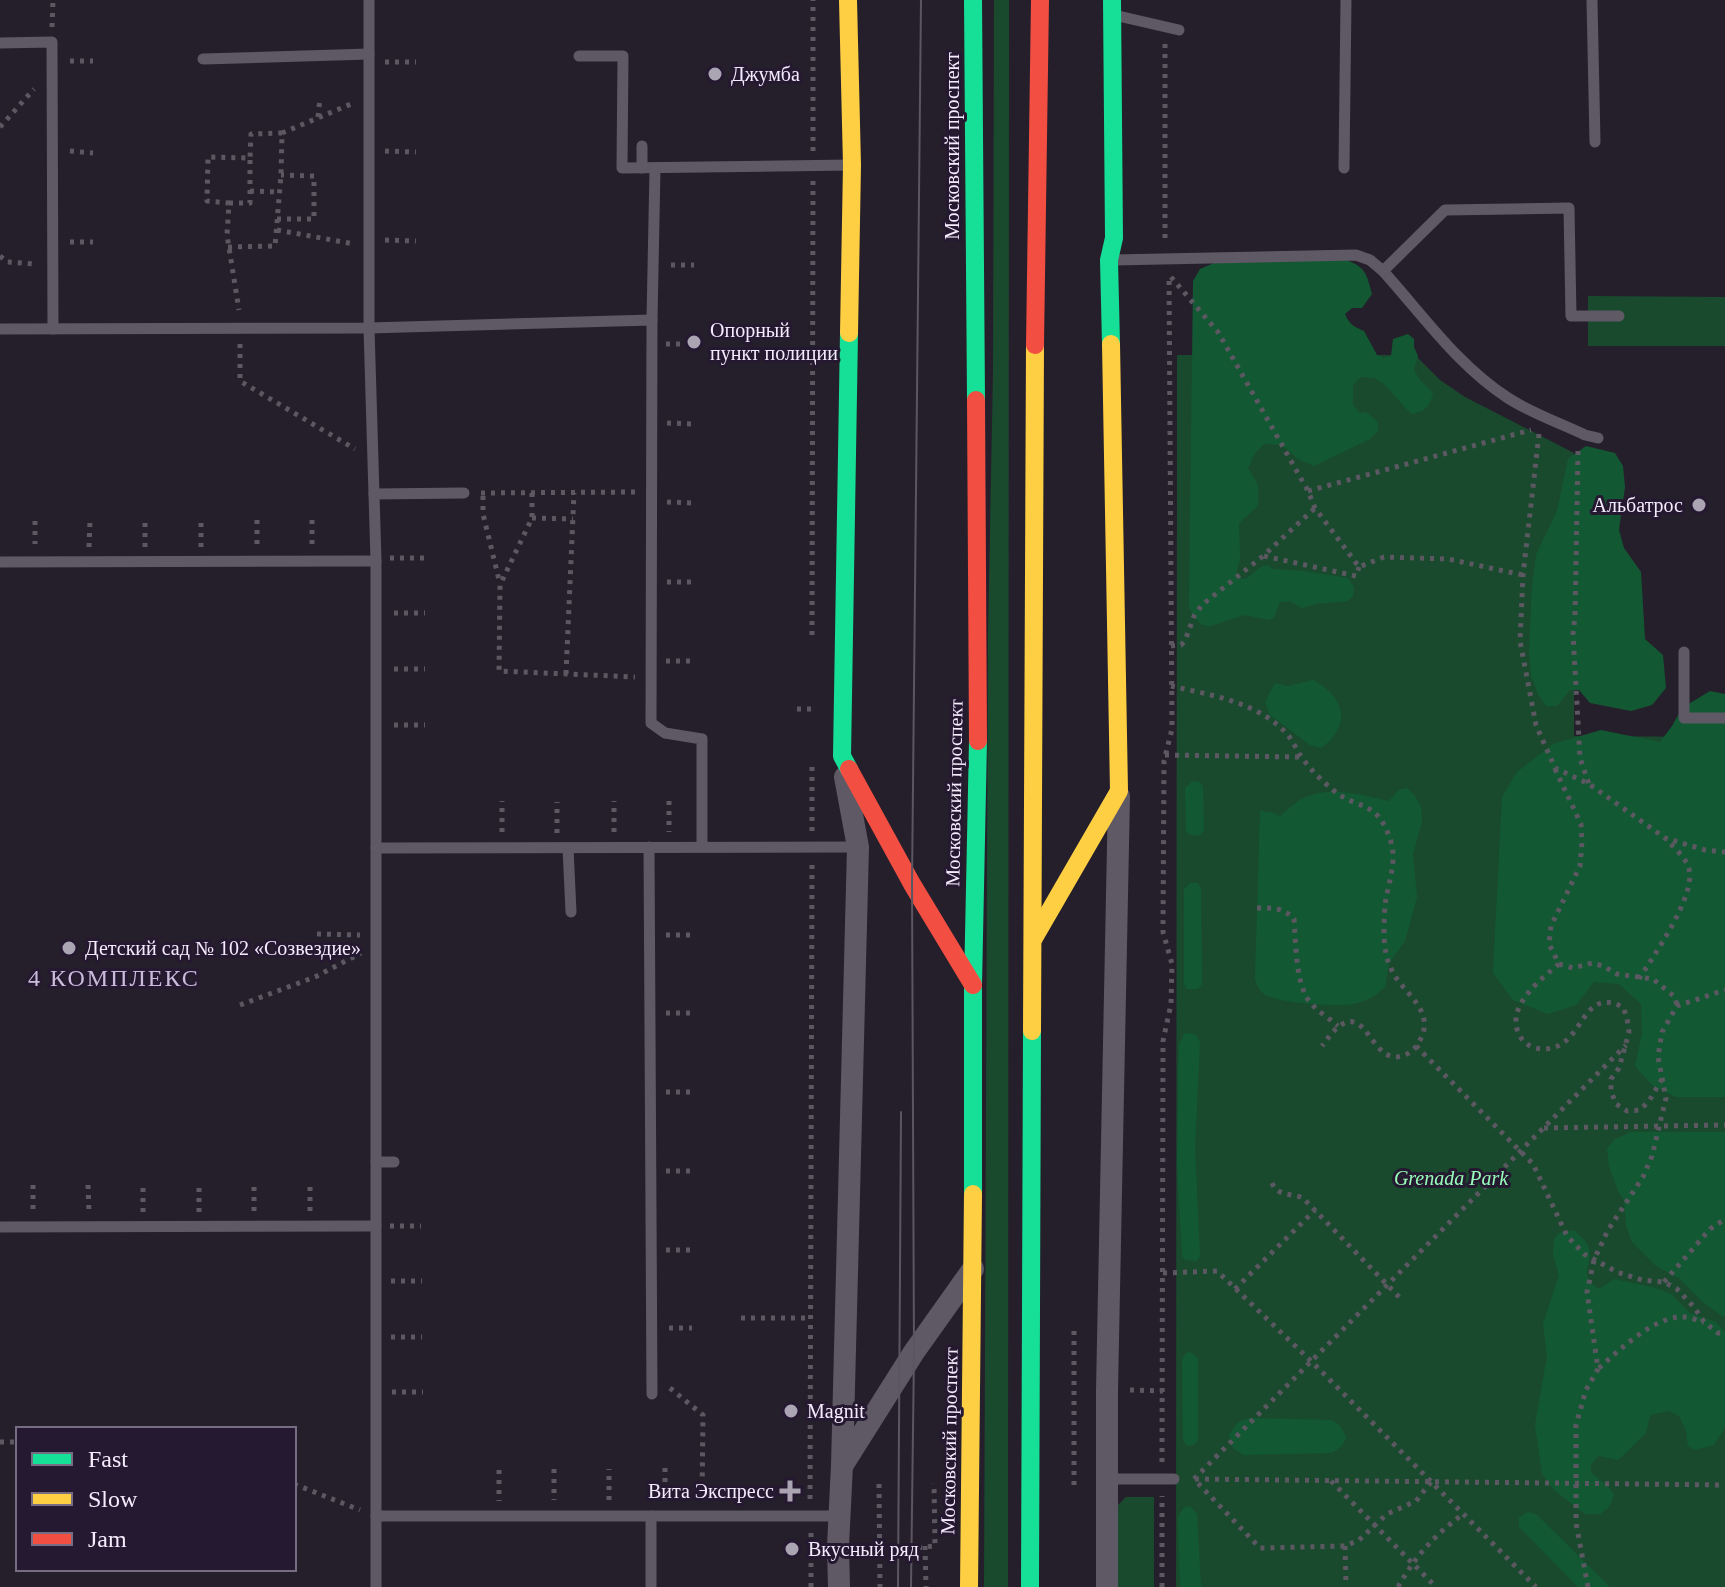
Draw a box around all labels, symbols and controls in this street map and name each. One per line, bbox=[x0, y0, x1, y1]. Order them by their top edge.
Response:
street label: Московский проспект bbox=[941, 52, 964, 240]
place label: Джумба bbox=[731, 63, 800, 86]
marker: Джумба bbox=[706, 65, 724, 83]
place label: Опорный пункт полиции bbox=[710, 319, 838, 365]
marker: Опорный пункт полиции bbox=[685, 333, 703, 351]
place label: Альбатрос bbox=[1593, 494, 1683, 517]
marker: Альбатрос bbox=[1690, 496, 1708, 514]
street label: Московский проспект bbox=[941, 699, 968, 887]
place label: Детский сад № 102 «Созвездие» bbox=[85, 937, 361, 960]
marker: Детский сад № 102 «Созвездие» bbox=[60, 939, 78, 957]
district label: 4 КОМПЛЕКС bbox=[28, 965, 200, 991]
park label: Grenada Park bbox=[1394, 1167, 1509, 1189]
street label: Московский проспект bbox=[936, 1347, 963, 1535]
place label: Magnit bbox=[807, 1400, 865, 1423]
marker: Magnit bbox=[782, 1402, 800, 1420]
legend bbox=[16, 1427, 296, 1571]
text: Fast bbox=[88, 1446, 128, 1472]
place label: Вита Экспресс bbox=[648, 1480, 774, 1503]
marker: Вита Экспресс bbox=[781, 1482, 799, 1500]
text: Slow bbox=[88, 1486, 138, 1512]
text: Jam bbox=[88, 1526, 127, 1552]
place label: Вкусный ряд bbox=[808, 1538, 919, 1561]
marker: Вкусный ряд bbox=[783, 1540, 801, 1558]

